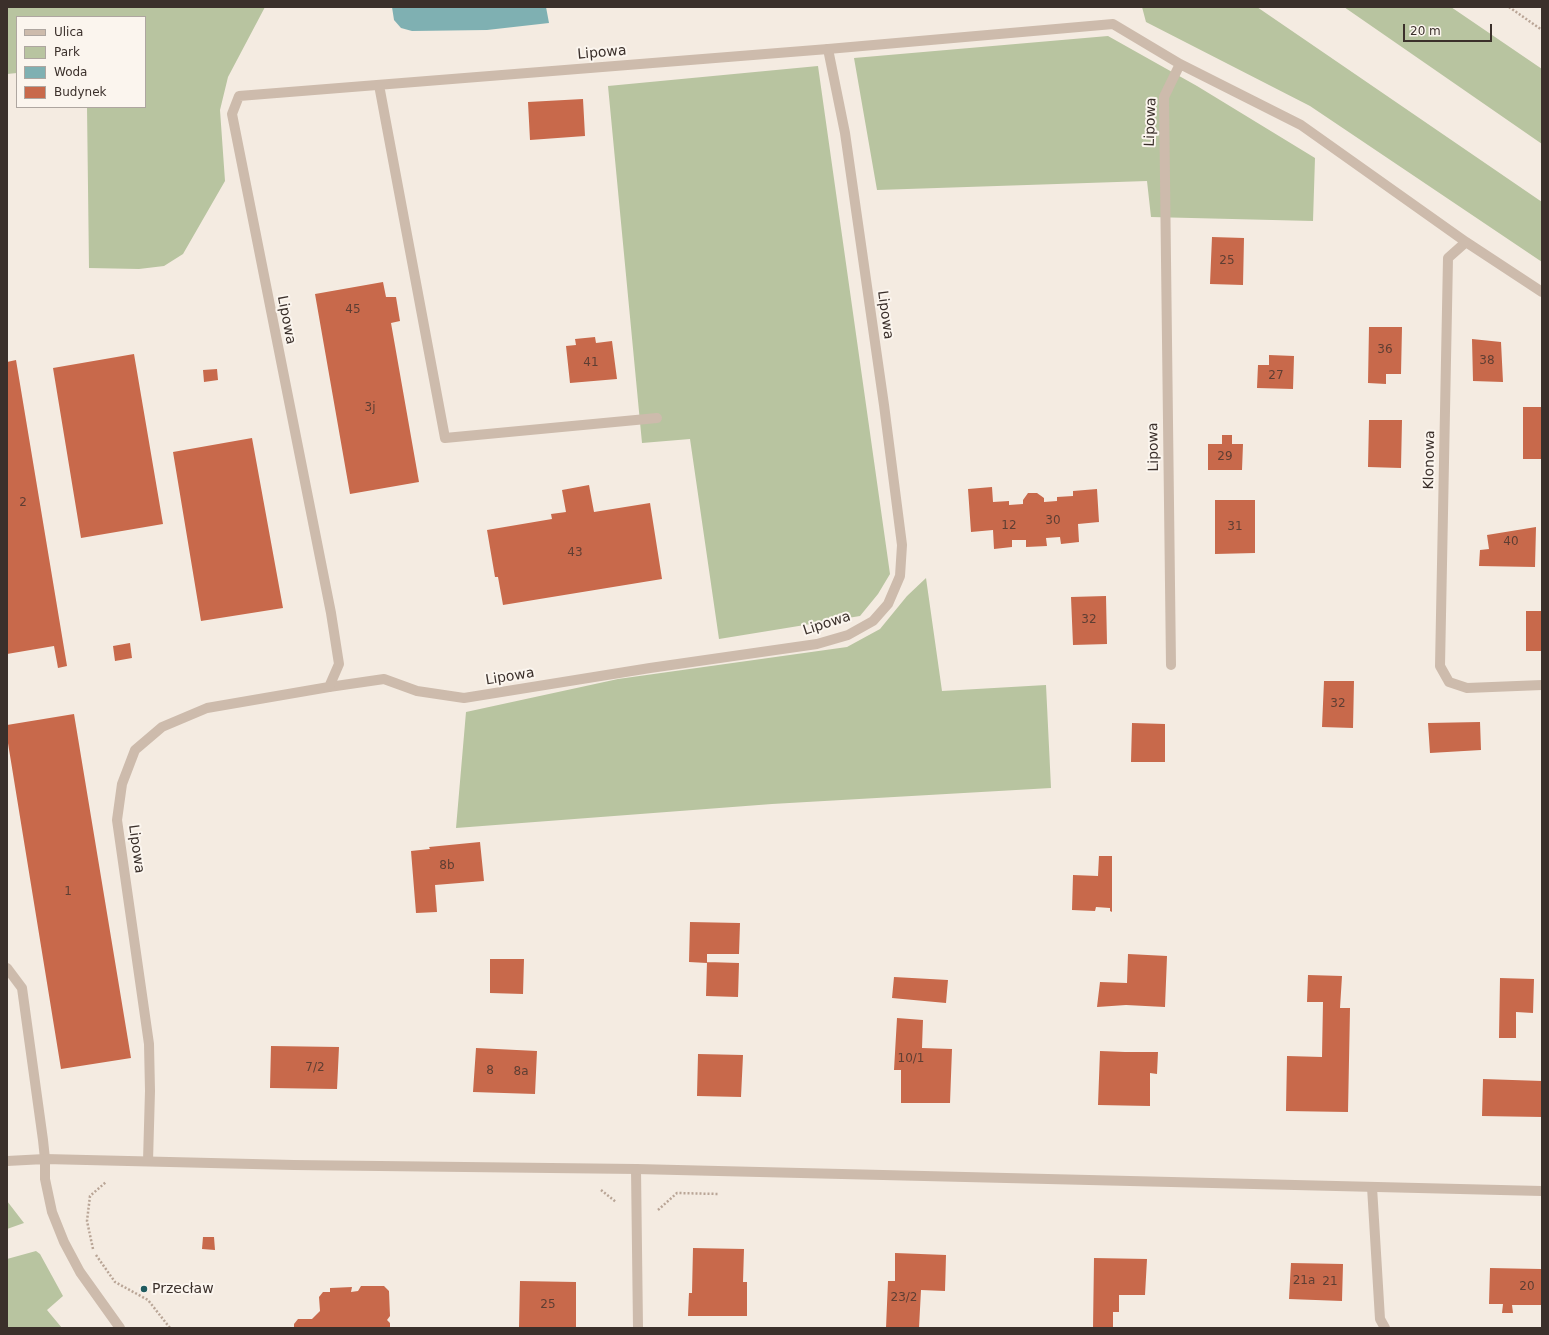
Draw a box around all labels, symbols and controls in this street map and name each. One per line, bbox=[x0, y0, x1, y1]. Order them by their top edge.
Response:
legend bbox=[16, 16, 146, 108]
scale bar bbox=[1405, 16, 1494, 42]
text: 20 m bbox=[1410, 24, 1441, 38]
text: Ulica bbox=[54, 25, 83, 39]
street label: Lipowa bbox=[577, 42, 627, 64]
text: Park bbox=[54, 45, 80, 59]
text: Woda bbox=[54, 65, 87, 79]
text: Budynek bbox=[54, 85, 107, 99]
street label: Lipowa bbox=[1142, 97, 1160, 147]
house number: 25 bbox=[1219, 254, 1235, 268]
street label: Lipowa bbox=[873, 289, 897, 341]
street label: Lipowa bbox=[273, 294, 299, 346]
house number: 45 bbox=[345, 303, 361, 317]
house number: 36 bbox=[1377, 343, 1393, 357]
house number: 38 bbox=[1479, 354, 1495, 368]
house number: 41 bbox=[583, 356, 599, 370]
house number: 27 bbox=[1268, 369, 1284, 383]
house number: 3j bbox=[365, 401, 375, 415]
street label: Lipowa bbox=[1145, 422, 1163, 472]
street label: Klonowa bbox=[1421, 430, 1439, 490]
house number: 29 bbox=[1217, 450, 1233, 464]
house number: 2 bbox=[19, 496, 27, 510]
house number: 30 bbox=[1045, 514, 1061, 528]
house number: 12 bbox=[1001, 519, 1017, 533]
house number: 31 bbox=[1227, 520, 1243, 534]
house number: 40 bbox=[1503, 535, 1519, 549]
house number: 43 bbox=[567, 546, 583, 560]
street label: Lipowa bbox=[801, 608, 853, 640]
house number: 32 bbox=[1081, 613, 1097, 627]
street label: Lipowa bbox=[484, 665, 536, 689]
house number: 32 bbox=[1330, 697, 1346, 711]
street label: Lipowa bbox=[124, 823, 148, 875]
house number: 8b bbox=[439, 859, 455, 873]
house number: 1 bbox=[64, 885, 72, 899]
house number: 10/1 bbox=[898, 1052, 924, 1066]
house number: 7/2 bbox=[305, 1061, 325, 1075]
house number: 8 bbox=[486, 1064, 494, 1078]
house number: 8a bbox=[514, 1065, 528, 1079]
house number: 21a bbox=[1293, 1274, 1315, 1288]
house number: 21 bbox=[1322, 1275, 1338, 1289]
house number: 20 bbox=[1519, 1280, 1535, 1294]
place label: Przecław bbox=[152, 1281, 214, 1297]
marker: Przecław bbox=[139, 1284, 149, 1294]
house number: 23/2 bbox=[891, 1291, 917, 1305]
house number: 25 bbox=[540, 1298, 556, 1312]

